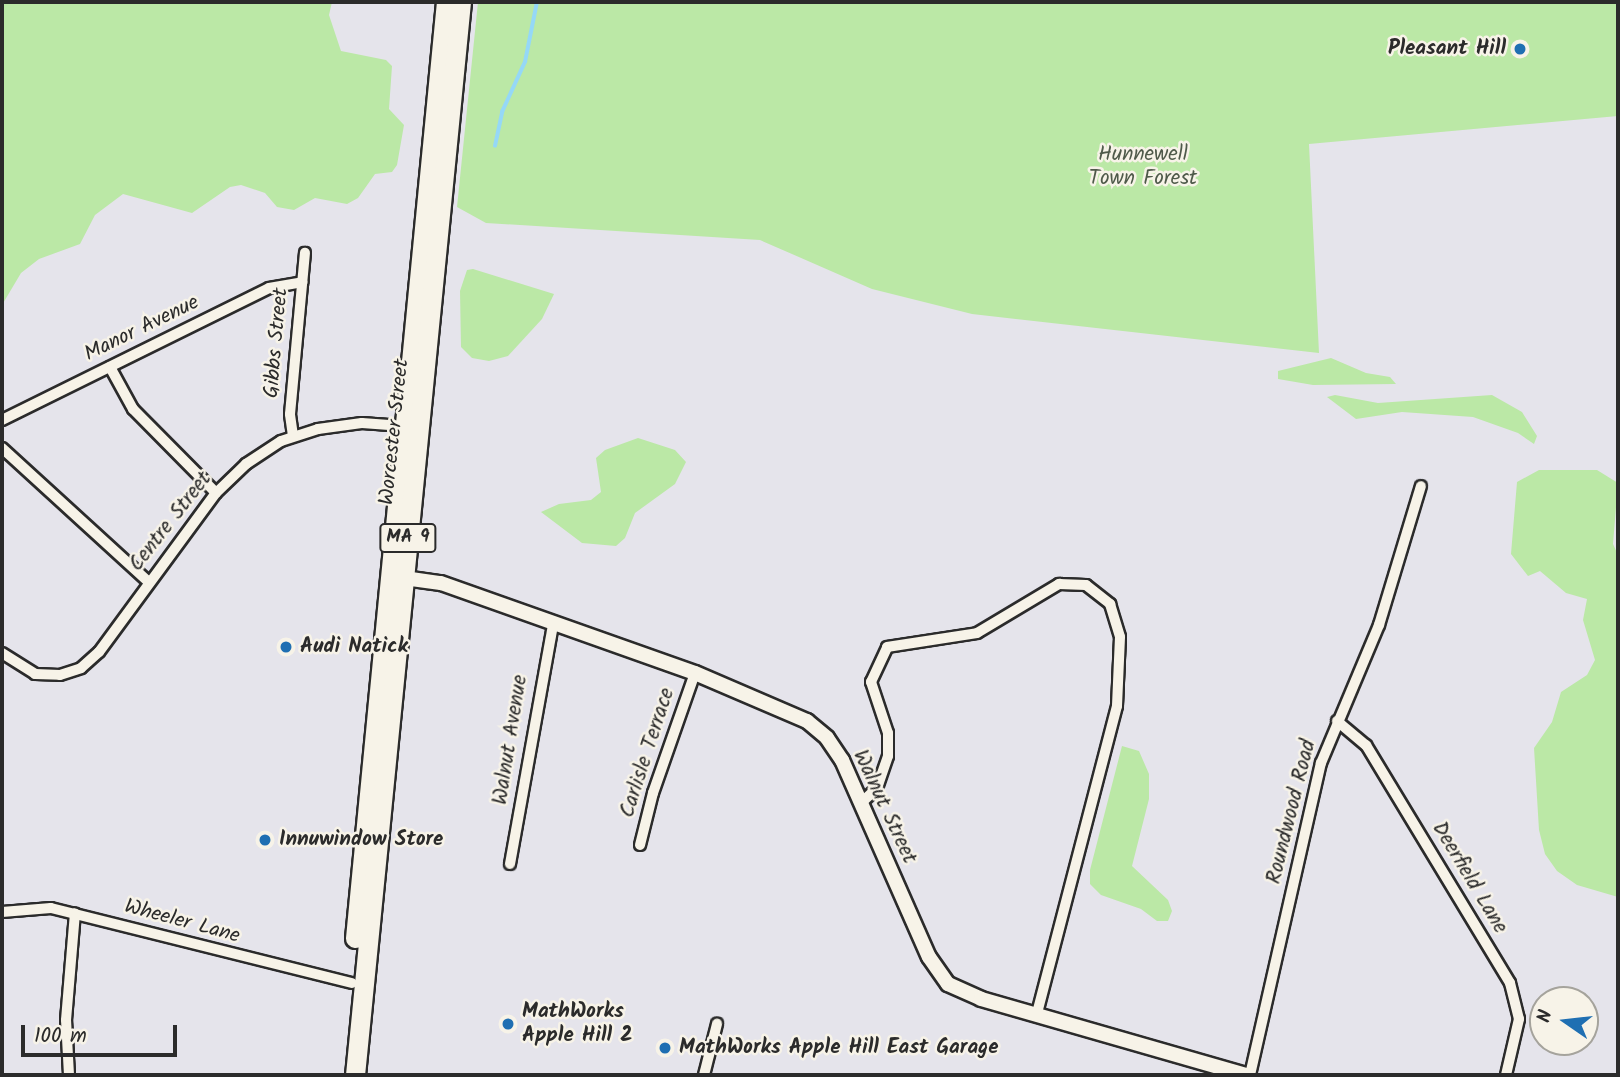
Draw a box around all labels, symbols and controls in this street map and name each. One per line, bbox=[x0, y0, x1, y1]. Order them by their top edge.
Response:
place label: Pleasant Hill bbox=[1388, 36, 1506, 62]
marker: Pleasant Hill bbox=[1512, 41, 1528, 57]
park label: Hunnewell Town Forest bbox=[1089, 142, 1197, 192]
street label: Gibbs Street bbox=[260, 287, 294, 399]
street label: Manor Avenue bbox=[81, 290, 203, 368]
street label: Worcester Street bbox=[375, 358, 415, 506]
street label: Centre Street bbox=[124, 467, 218, 577]
road number: MA 9 bbox=[378, 523, 438, 554]
place label: Audi Natick bbox=[300, 634, 408, 660]
marker: Audi Natick bbox=[278, 639, 294, 655]
street label: Walnut Avenue bbox=[488, 673, 534, 807]
street label: Carlisle Terrace bbox=[615, 685, 681, 821]
street label: Roundwood Road bbox=[1262, 737, 1322, 887]
street label: Walnut Street bbox=[847, 746, 921, 868]
street label: Deerfield Lane bbox=[1426, 818, 1512, 938]
place label: Innuwindow Store bbox=[279, 827, 443, 853]
marker: Innuwindow Store bbox=[257, 832, 273, 848]
street label: Wheeler Lane bbox=[122, 894, 242, 950]
north arrow bbox=[1529, 986, 1599, 1056]
place label: MathWorks Apple Hill 2 bbox=[522, 999, 632, 1049]
text: N bbox=[1530, 1007, 1562, 1026]
scale bar bbox=[24, 1010, 180, 1054]
marker: MathWorks Apple Hill 2 bbox=[500, 1016, 516, 1032]
text: 100 m bbox=[34, 1020, 87, 1053]
place label: MathWorks Apple Hill East Garage bbox=[679, 1035, 998, 1061]
marker: MathWorks Apple Hill East Garage bbox=[657, 1040, 673, 1056]

